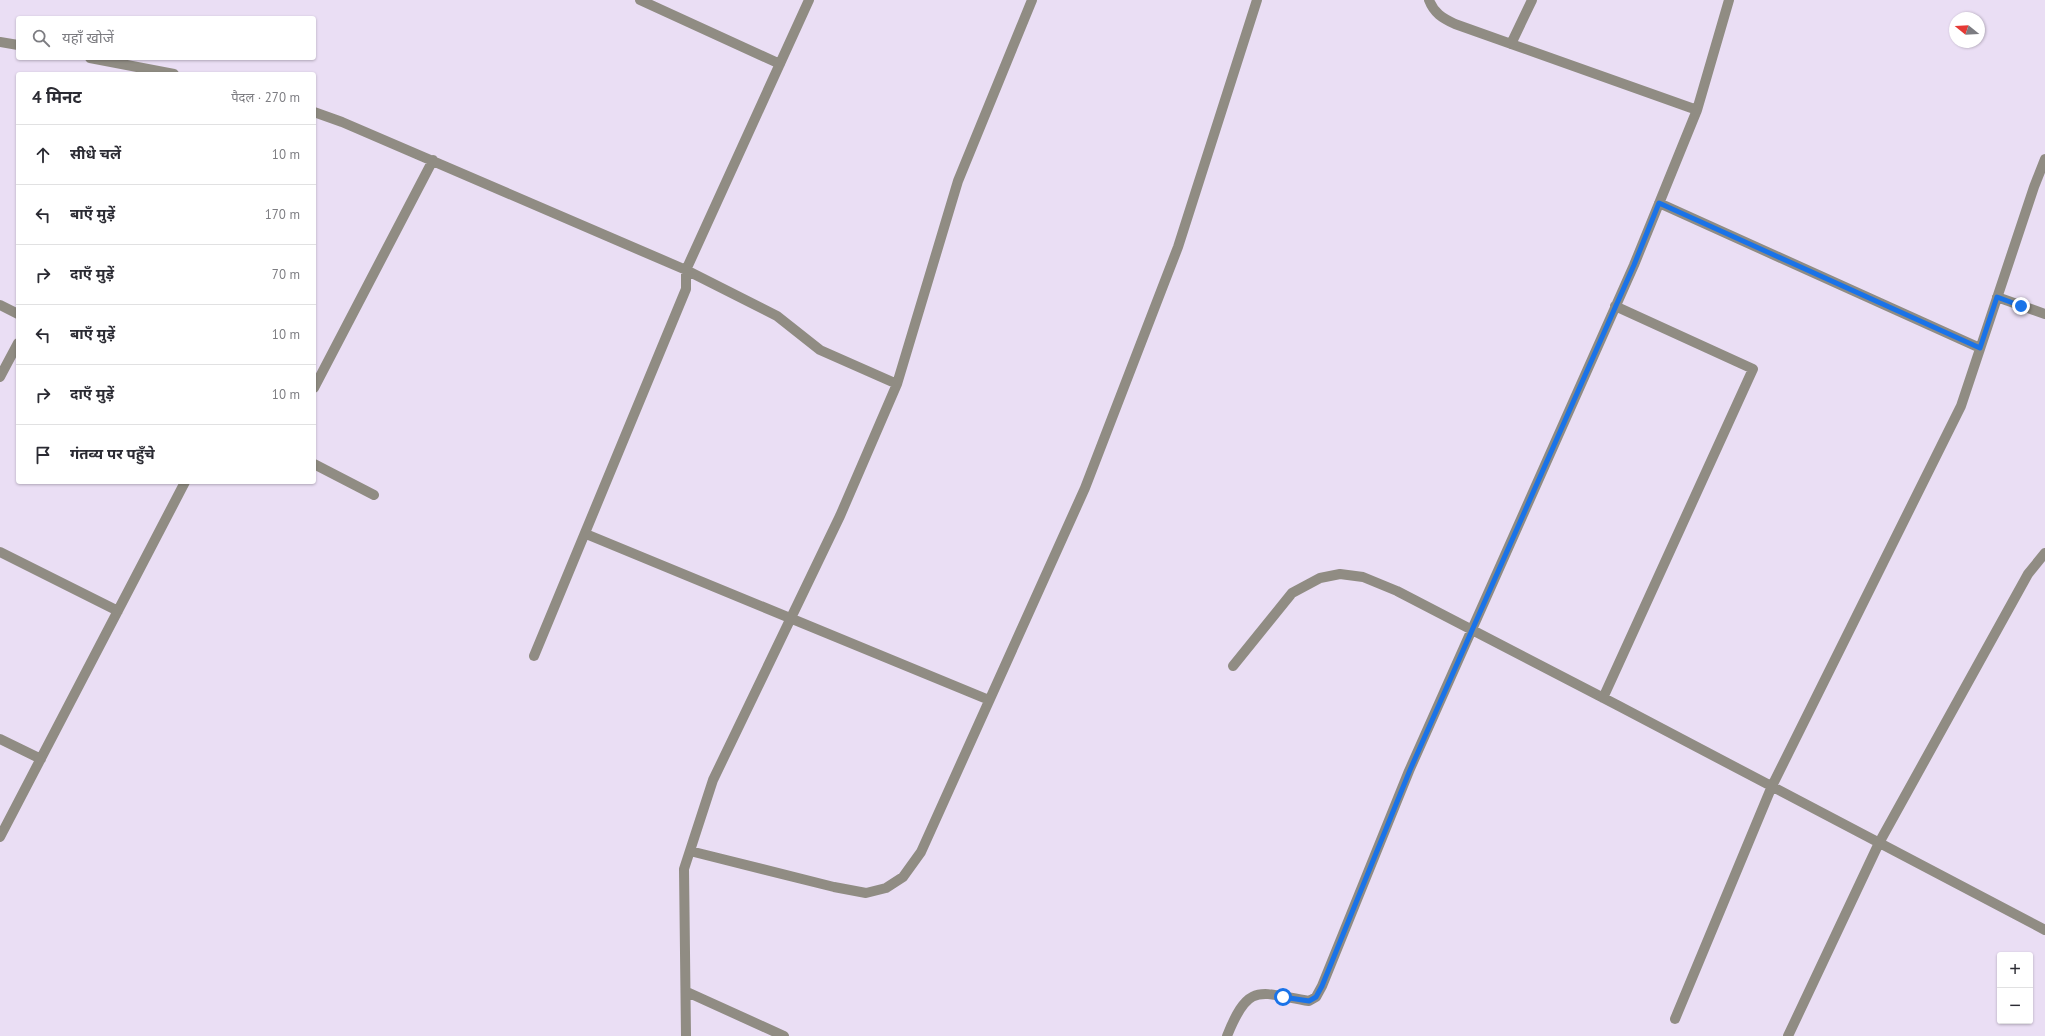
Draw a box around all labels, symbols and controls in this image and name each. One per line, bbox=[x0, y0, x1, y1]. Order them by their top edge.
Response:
north arrow bbox=[1949, 12, 1985, 48]
search box bbox=[16, 16, 316, 60]
icon: search bbox=[30, 27, 52, 49]
text: यहाँ खोजें bbox=[62, 28, 114, 47]
text: 4 मिनट bbox=[32, 86, 82, 108]
text: पैदल · 270 m bbox=[231, 89, 300, 106]
icon: ahead bbox=[32, 144, 54, 166]
text: सीधे चलें bbox=[70, 144, 121, 163]
text: 10 m bbox=[272, 146, 300, 163]
icon: left bbox=[32, 204, 54, 226]
text: बाएँ मुड़ें bbox=[70, 204, 115, 223]
text: 170 m bbox=[265, 206, 300, 223]
icon: right bbox=[32, 264, 54, 286]
text: दाएँ मुड़ें bbox=[70, 264, 114, 283]
text: 70 m bbox=[272, 266, 300, 283]
route end bbox=[2012, 297, 2030, 315]
icon: left bbox=[32, 324, 54, 346]
text: बाएँ मुड़ें bbox=[70, 324, 115, 343]
text: 10 m bbox=[272, 326, 300, 343]
icon: right bbox=[32, 384, 54, 406]
text: दाएँ मुड़ें bbox=[70, 384, 114, 403]
text: 10 m bbox=[272, 386, 300, 403]
icon: arrive bbox=[32, 444, 54, 466]
text: गंतव्य पर पहुँचे bbox=[70, 444, 155, 463]
map controls bbox=[1997, 952, 2033, 1024]
button: + bbox=[1997, 952, 2033, 988]
route start bbox=[1274, 988, 1292, 1006]
button: − bbox=[1997, 988, 2033, 1024]

